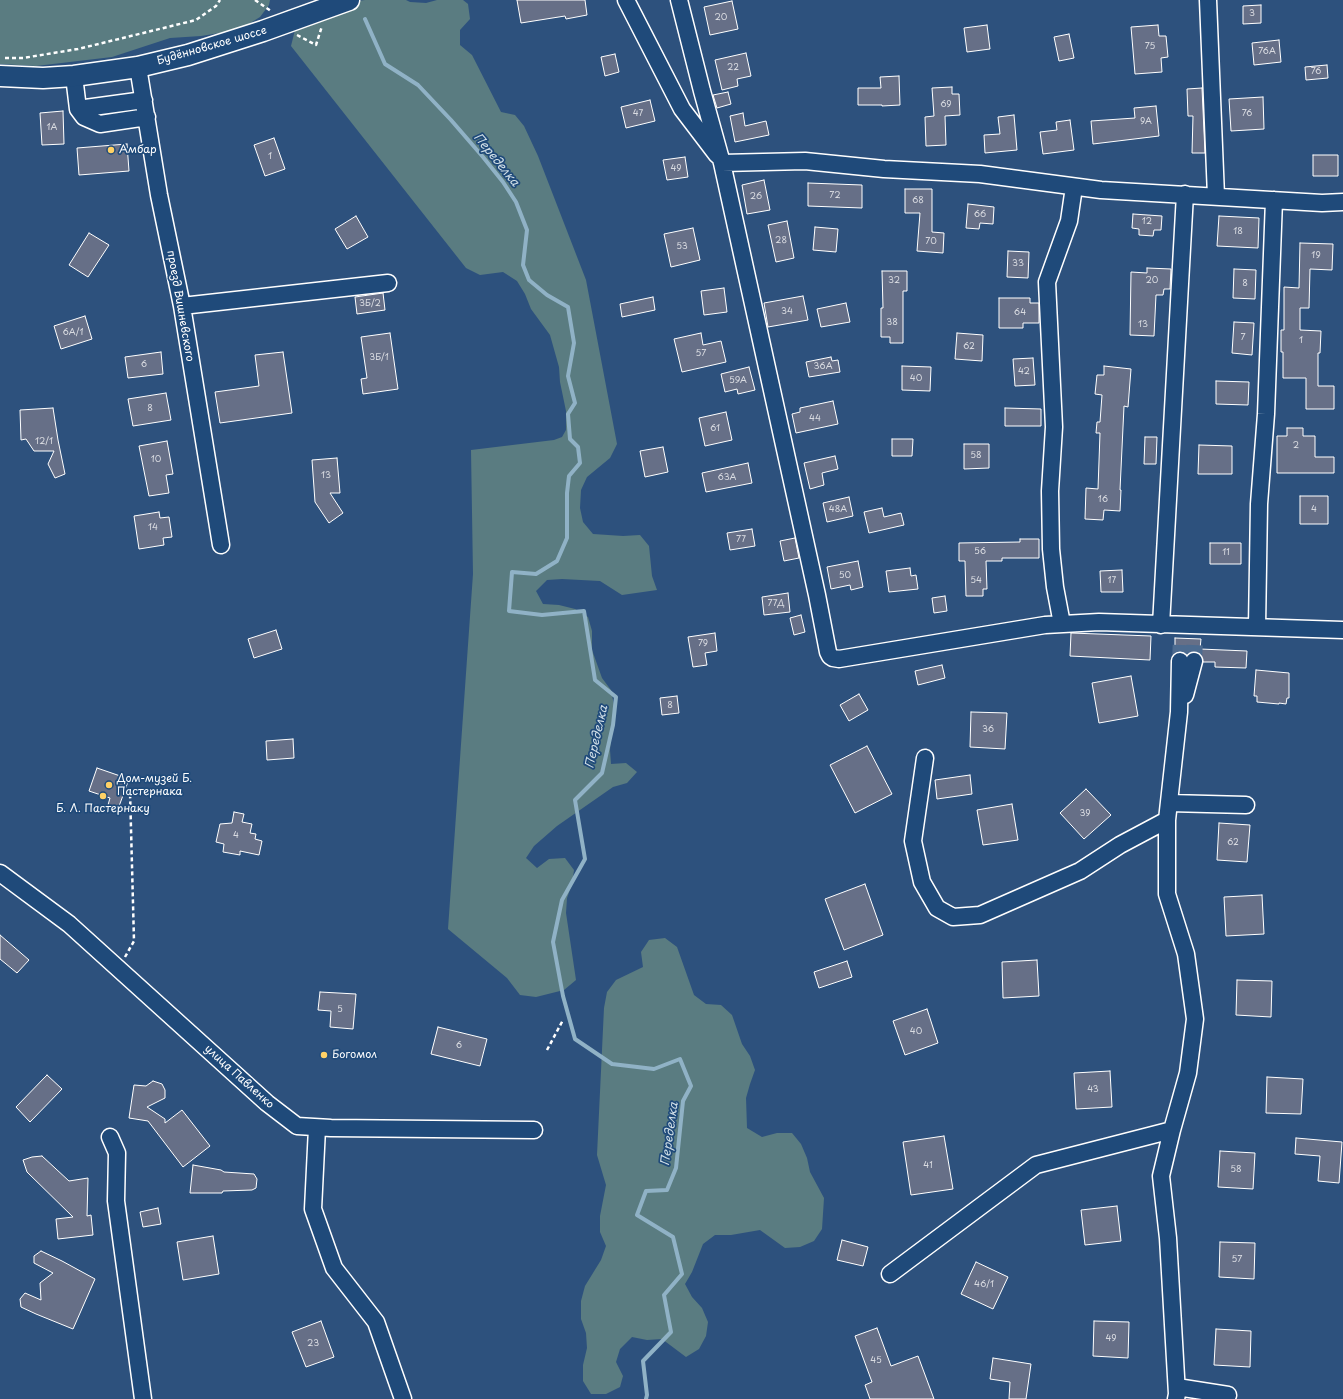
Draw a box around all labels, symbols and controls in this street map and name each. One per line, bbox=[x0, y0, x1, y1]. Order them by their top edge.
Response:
house number: 3 bbox=[1249, 9, 1255, 19]
house number: 20 bbox=[715, 13, 727, 23]
street label: Будённовское шоссе bbox=[156, 24, 268, 68]
house number: 75 bbox=[1145, 42, 1155, 52]
house number: 76А bbox=[1258, 47, 1276, 57]
house number: 22 bbox=[727, 63, 739, 73]
house number: 76 bbox=[1311, 67, 1321, 77]
house number: 69 bbox=[940, 100, 952, 110]
house number: 47 bbox=[633, 109, 643, 119]
house number: 76 bbox=[1242, 109, 1252, 119]
house number: 9А bbox=[1140, 117, 1152, 127]
house number: 1А bbox=[47, 123, 57, 133]
water label: Переделка bbox=[470, 131, 522, 189]
place label: Амбар bbox=[119, 143, 157, 157]
marker: Амбар bbox=[106, 145, 116, 155]
house number: 1 bbox=[268, 152, 272, 162]
house number: 49 bbox=[670, 164, 682, 174]
house number: 72 bbox=[829, 191, 841, 201]
house number: 26 bbox=[750, 192, 762, 202]
house number: 68 bbox=[912, 196, 924, 206]
house number: 66 bbox=[974, 210, 986, 220]
house number: 12 bbox=[1142, 217, 1152, 227]
house number: 18 bbox=[1233, 227, 1243, 237]
house number: 28 bbox=[775, 236, 787, 246]
house number: 70 bbox=[925, 237, 937, 247]
house number: 53 bbox=[676, 242, 688, 252]
street label: проезд Вишневского bbox=[164, 249, 196, 363]
house number: 19 bbox=[1311, 251, 1321, 261]
house number: 33 bbox=[1012, 259, 1024, 269]
house number: 32 bbox=[888, 276, 900, 286]
house number: 20 bbox=[1146, 276, 1158, 286]
house number: 8 bbox=[1242, 279, 1248, 289]
house number: 3Б/2 bbox=[359, 299, 381, 309]
house number: 34 bbox=[781, 307, 793, 317]
house number: 64 bbox=[1014, 308, 1026, 318]
house number: 38 bbox=[886, 318, 898, 328]
house number: 13 bbox=[1138, 320, 1148, 330]
house number: 6А/1 bbox=[62, 328, 84, 338]
house number: 7 bbox=[1240, 333, 1246, 343]
house number: 1 bbox=[1299, 336, 1303, 346]
house number: 62 bbox=[963, 342, 975, 352]
house number: 57 bbox=[696, 349, 706, 359]
house number: 3Б/1 bbox=[369, 353, 389, 363]
house number: 6 bbox=[141, 360, 147, 370]
house number: 36А bbox=[813, 362, 833, 372]
house number: 42 bbox=[1018, 367, 1030, 377]
house number: 40 bbox=[910, 374, 922, 384]
house number: 59А bbox=[729, 376, 747, 386]
house number: 8 bbox=[147, 404, 153, 414]
house number: 44 bbox=[809, 414, 821, 424]
house number: 61 bbox=[710, 424, 720, 434]
house number: 12/1 bbox=[35, 437, 53, 447]
house number: 2 bbox=[1293, 441, 1299, 451]
house number: 58 bbox=[970, 451, 982, 461]
house number: 10 bbox=[151, 455, 161, 465]
house number: 13 bbox=[321, 471, 331, 481]
house number: 63А bbox=[718, 473, 736, 483]
house number: 16 bbox=[1098, 495, 1108, 505]
house number: 48А bbox=[829, 505, 847, 515]
house number: 4 bbox=[1311, 505, 1317, 515]
house number: 14 bbox=[148, 523, 158, 533]
house number: 77 bbox=[736, 535, 746, 545]
house number: 56 bbox=[974, 547, 986, 557]
house number: 11 bbox=[1222, 548, 1230, 558]
house number: 50 bbox=[839, 571, 851, 581]
house number: 54 bbox=[970, 576, 982, 586]
house number: 17 bbox=[1108, 576, 1116, 586]
house number: 77Д bbox=[768, 599, 784, 609]
house number: 79 bbox=[698, 639, 708, 649]
house number: 8 bbox=[667, 701, 673, 711]
water label: Переделка bbox=[583, 704, 611, 770]
house number: 36 bbox=[982, 725, 994, 735]
place label: Дом-музей Б. Пастернака bbox=[117, 772, 192, 798]
marker: Дом-музей Б. Пастернака bbox=[104, 780, 114, 790]
marker: Б. Л. Пастернаку bbox=[98, 791, 108, 801]
place label: Б. Л. Пастернаку bbox=[56, 802, 150, 816]
house number: 39 bbox=[1079, 809, 1091, 819]
house number: 4 bbox=[233, 831, 239, 841]
house number: 62 bbox=[1227, 838, 1239, 848]
house number: 5 bbox=[337, 1005, 343, 1015]
house number: 40 bbox=[910, 1027, 922, 1037]
house number: 6 bbox=[456, 1041, 462, 1051]
street label: улица Павленко bbox=[202, 1042, 276, 1112]
place label: Богомол bbox=[332, 1048, 377, 1062]
marker: Богомол bbox=[319, 1050, 329, 1060]
house number: 43 bbox=[1087, 1085, 1099, 1095]
water label: Переделка bbox=[658, 1101, 682, 1167]
house number: 41 bbox=[923, 1161, 933, 1171]
house number: 58 bbox=[1230, 1165, 1242, 1175]
house number: 57 bbox=[1232, 1255, 1242, 1265]
house number: 46/1 bbox=[974, 1280, 994, 1290]
house number: 49 bbox=[1105, 1334, 1117, 1344]
house number: 23 bbox=[307, 1339, 319, 1349]
house number: 45 bbox=[870, 1356, 882, 1366]

